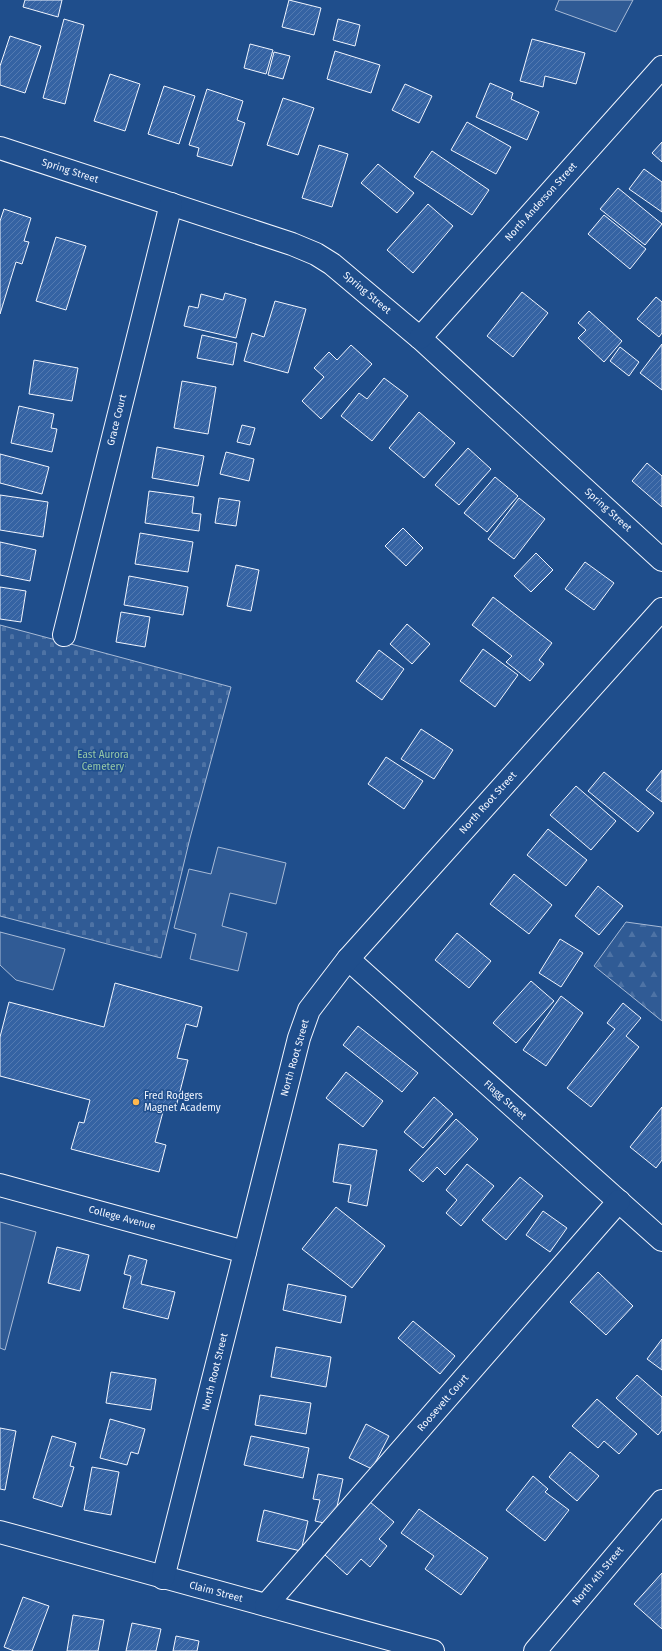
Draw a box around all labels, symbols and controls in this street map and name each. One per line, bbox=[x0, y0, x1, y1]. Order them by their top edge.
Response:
street label: Spring Street bbox=[40, 156, 100, 186]
street label: North Anderson Street bbox=[503, 160, 580, 244]
street label: Spring Street bbox=[341, 269, 394, 317]
street label: Grace Court bbox=[105, 393, 129, 447]
street label: Spring Street bbox=[582, 486, 634, 534]
park label: East Aurora Cemetery bbox=[77, 749, 129, 773]
street label: North Root Street bbox=[457, 769, 519, 837]
street label: North Root Street bbox=[278, 1018, 312, 1098]
street label: Flagg Street bbox=[481, 1078, 529, 1123]
place label: Fred Rodgers Magnet Academy bbox=[144, 1090, 221, 1114]
marker: Fred Rodgers Magnet Academy bbox=[131, 1097, 141, 1107]
street label: College Avenue bbox=[87, 1203, 157, 1233]
street label: North Root Street bbox=[200, 1332, 231, 1412]
street label: Roosevelt Court bbox=[415, 1372, 471, 1434]
street label: North 4th Street bbox=[570, 1544, 626, 1608]
street label: Claim Street bbox=[188, 1579, 244, 1605]

